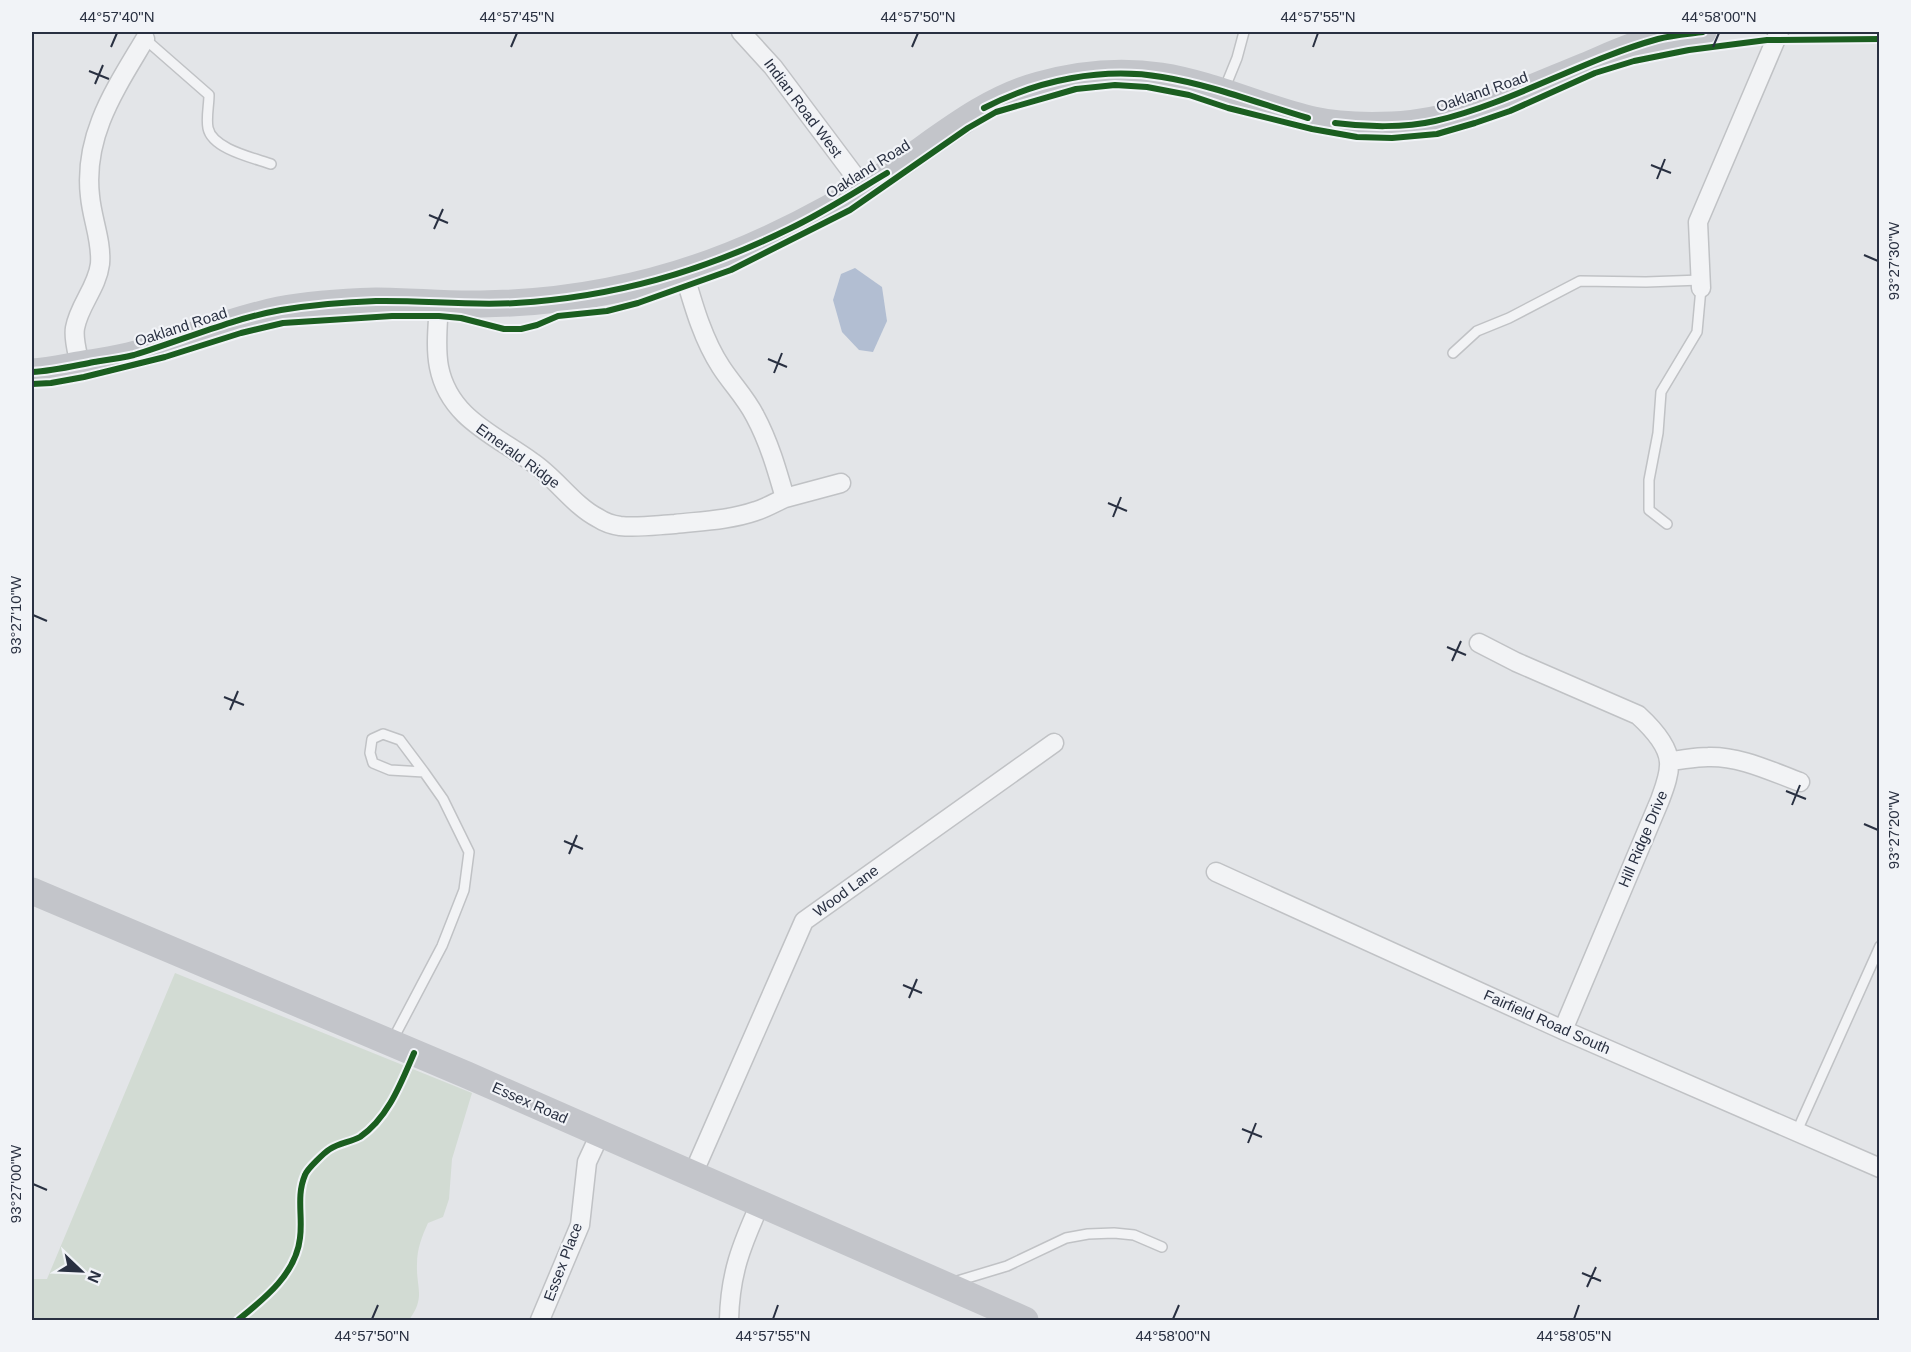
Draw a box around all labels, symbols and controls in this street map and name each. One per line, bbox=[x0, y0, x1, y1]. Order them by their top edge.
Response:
text: 44°57'40"N bbox=[79, 8, 155, 25]
text: 44°57'45"N bbox=[479, 8, 555, 25]
text: 44°57'50"N bbox=[880, 8, 956, 25]
text: 44°57'55"N bbox=[1280, 8, 1356, 25]
text: 44°58'00"N bbox=[1681, 8, 1757, 25]
street label: Indian Road West bbox=[761, 55, 846, 161]
street label: Oakland Road bbox=[1434, 68, 1530, 115]
street label: Oakland Road bbox=[823, 136, 913, 201]
text: 93°27'30"W bbox=[1885, 221, 1902, 300]
street label: Oakland Road bbox=[133, 304, 229, 349]
street label: Emerald Ridge bbox=[473, 420, 563, 492]
text: 93°27'10"W bbox=[7, 575, 24, 654]
street label: Hill Ridge Drive bbox=[1615, 788, 1671, 890]
text: 93°27'20"W bbox=[1885, 790, 1902, 869]
street label: Wood Lane bbox=[810, 861, 882, 920]
street label: Fairfield Road South bbox=[1481, 986, 1613, 1057]
street label: Essex Road bbox=[490, 1078, 571, 1127]
text: 93°27'00"W bbox=[7, 1144, 24, 1223]
street label: Essex Place bbox=[540, 1220, 585, 1303]
north arrow bbox=[51, 1241, 111, 1301]
text: N bbox=[84, 1268, 104, 1285]
text: 44°57'50"N bbox=[334, 1327, 410, 1344]
text: 44°57'55"N bbox=[735, 1327, 811, 1344]
text: 44°58'00"N bbox=[1135, 1327, 1211, 1344]
text: 44°58'05"N bbox=[1536, 1327, 1612, 1344]

